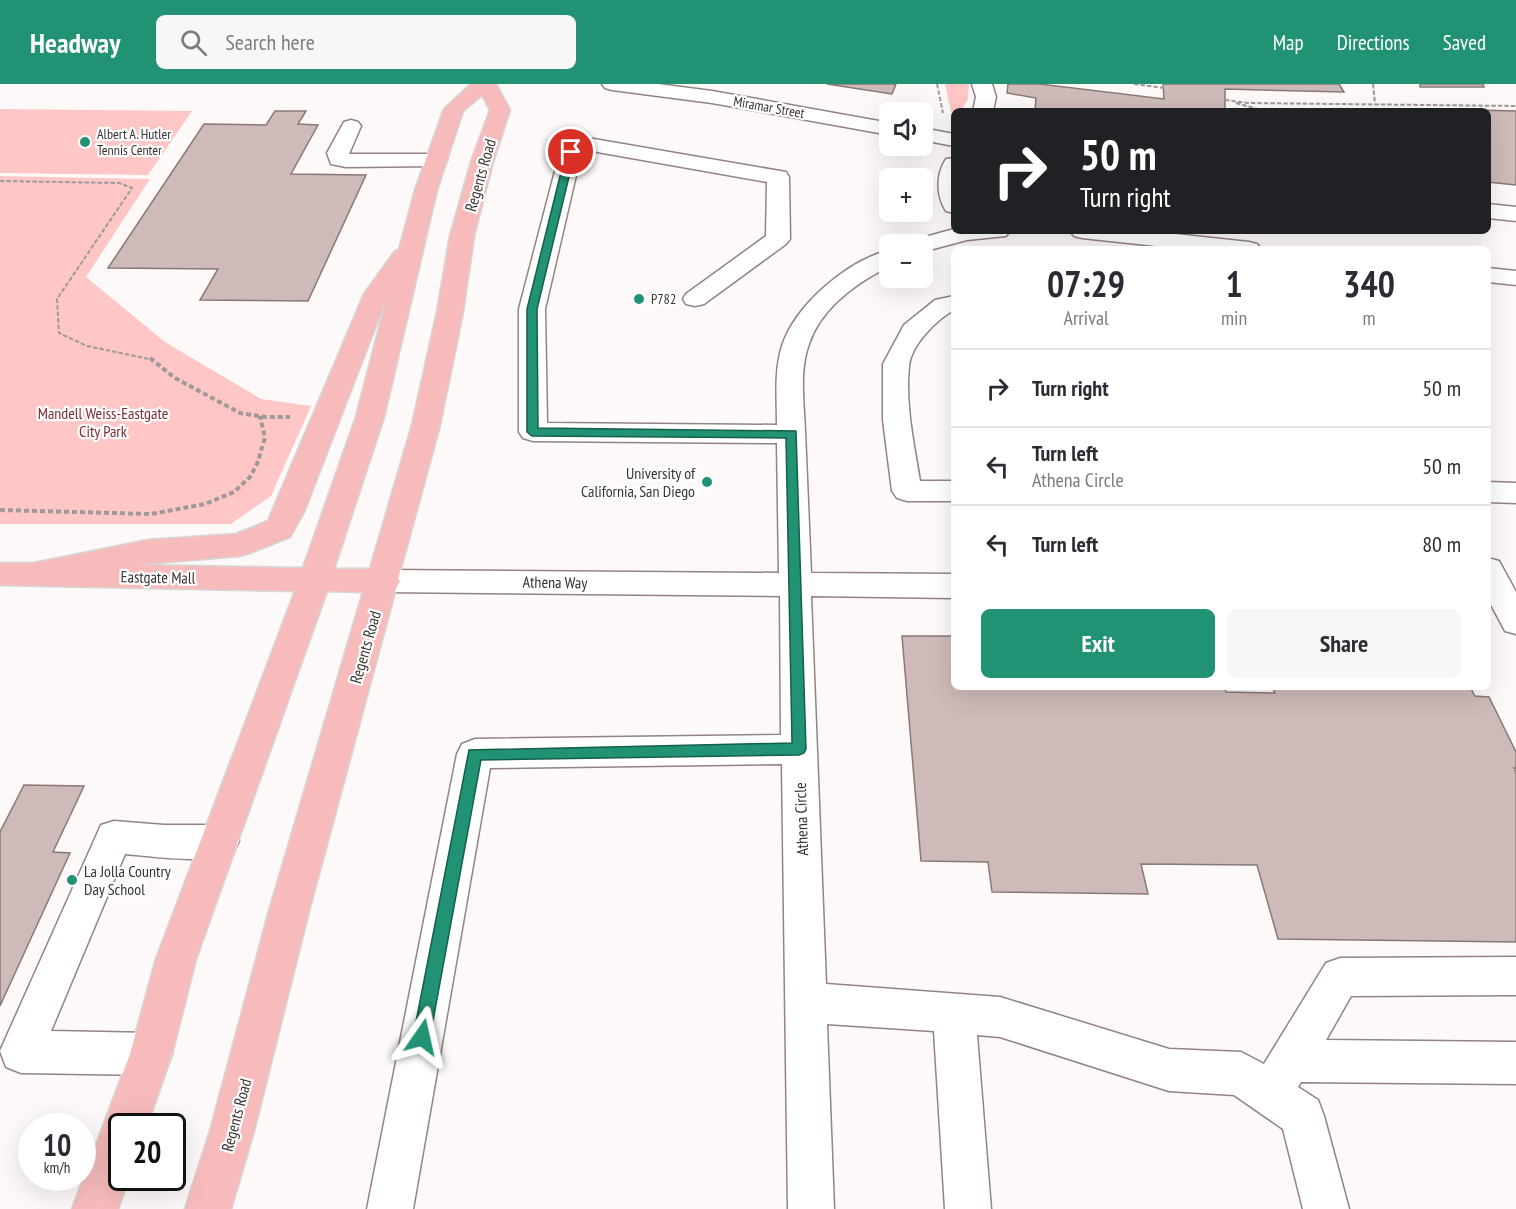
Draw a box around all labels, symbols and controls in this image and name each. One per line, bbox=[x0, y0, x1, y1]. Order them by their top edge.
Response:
search box bbox=[156, 15, 576, 69]
text: Headway bbox=[30, 24, 120, 61]
icon: search bbox=[177, 26, 210, 59]
text: Search here bbox=[225, 28, 315, 56]
text: Map bbox=[1273, 29, 1304, 56]
text: Directions bbox=[1337, 29, 1410, 56]
text: Saved bbox=[1443, 29, 1486, 56]
street label: Miramar Street bbox=[732, 92, 806, 122]
map controls bbox=[879, 102, 933, 288]
button: sound bbox=[879, 102, 933, 156]
place label: Albert A. Hutler Tennis Center bbox=[97, 125, 171, 159]
pin bbox=[545, 126, 596, 177]
text: 50 m bbox=[1080, 127, 1157, 182]
icon: right bbox=[981, 132, 1059, 210]
marker: Albert A. Hutler Tennis Center bbox=[78, 135, 92, 149]
icon: arrive bbox=[554, 135, 587, 168]
street label: Regents Road bbox=[460, 136, 500, 214]
button: + bbox=[879, 168, 933, 222]
text: Turn right bbox=[1080, 180, 1171, 214]
button: − bbox=[879, 234, 933, 288]
text: 07:29 bbox=[1047, 260, 1125, 307]
text: 1 bbox=[1225, 260, 1243, 307]
text: 340 bbox=[1343, 260, 1395, 307]
place label: P782 bbox=[651, 290, 676, 308]
marker: P782 bbox=[632, 292, 646, 306]
text: Arrival bbox=[1063, 305, 1109, 331]
text: min bbox=[1221, 305, 1247, 331]
text: m bbox=[1363, 305, 1376, 331]
icon: right bbox=[981, 372, 1014, 405]
text: Turn right bbox=[1032, 374, 1109, 402]
text: 50 m bbox=[1422, 374, 1461, 402]
park label: Mandell Weiss-Eastgate City Park bbox=[38, 403, 168, 441]
text: Turn left bbox=[1032, 439, 1098, 467]
icon: left bbox=[981, 450, 1014, 483]
text: 50 m bbox=[1422, 452, 1461, 480]
place label: University of California, San Diego bbox=[581, 463, 696, 501]
text: Athena Circle bbox=[1032, 467, 1124, 493]
marker: University of California, San Diego bbox=[700, 475, 714, 489]
icon: left bbox=[981, 528, 1014, 561]
text: Turn left bbox=[1032, 530, 1098, 558]
text: 80 m bbox=[1422, 530, 1461, 558]
street label: Eastgate Mall bbox=[121, 566, 196, 588]
street label: Athena Way bbox=[523, 571, 587, 593]
street label: Regents Road bbox=[345, 608, 385, 686]
button: Exit bbox=[981, 609, 1215, 678]
button: Share bbox=[1227, 609, 1461, 678]
street label: Athena Circle bbox=[790, 782, 812, 856]
place label: La Jolla Country Day School bbox=[84, 861, 171, 899]
marker: La Jolla Country Day School bbox=[65, 873, 79, 887]
position arrow bbox=[390, 1005, 454, 1069]
street label: Regents Road bbox=[217, 1076, 255, 1154]
speed limit sign: 20 bbox=[108, 1113, 186, 1191]
text: 10 bbox=[43, 1125, 71, 1164]
text: km/h bbox=[44, 1158, 70, 1177]

